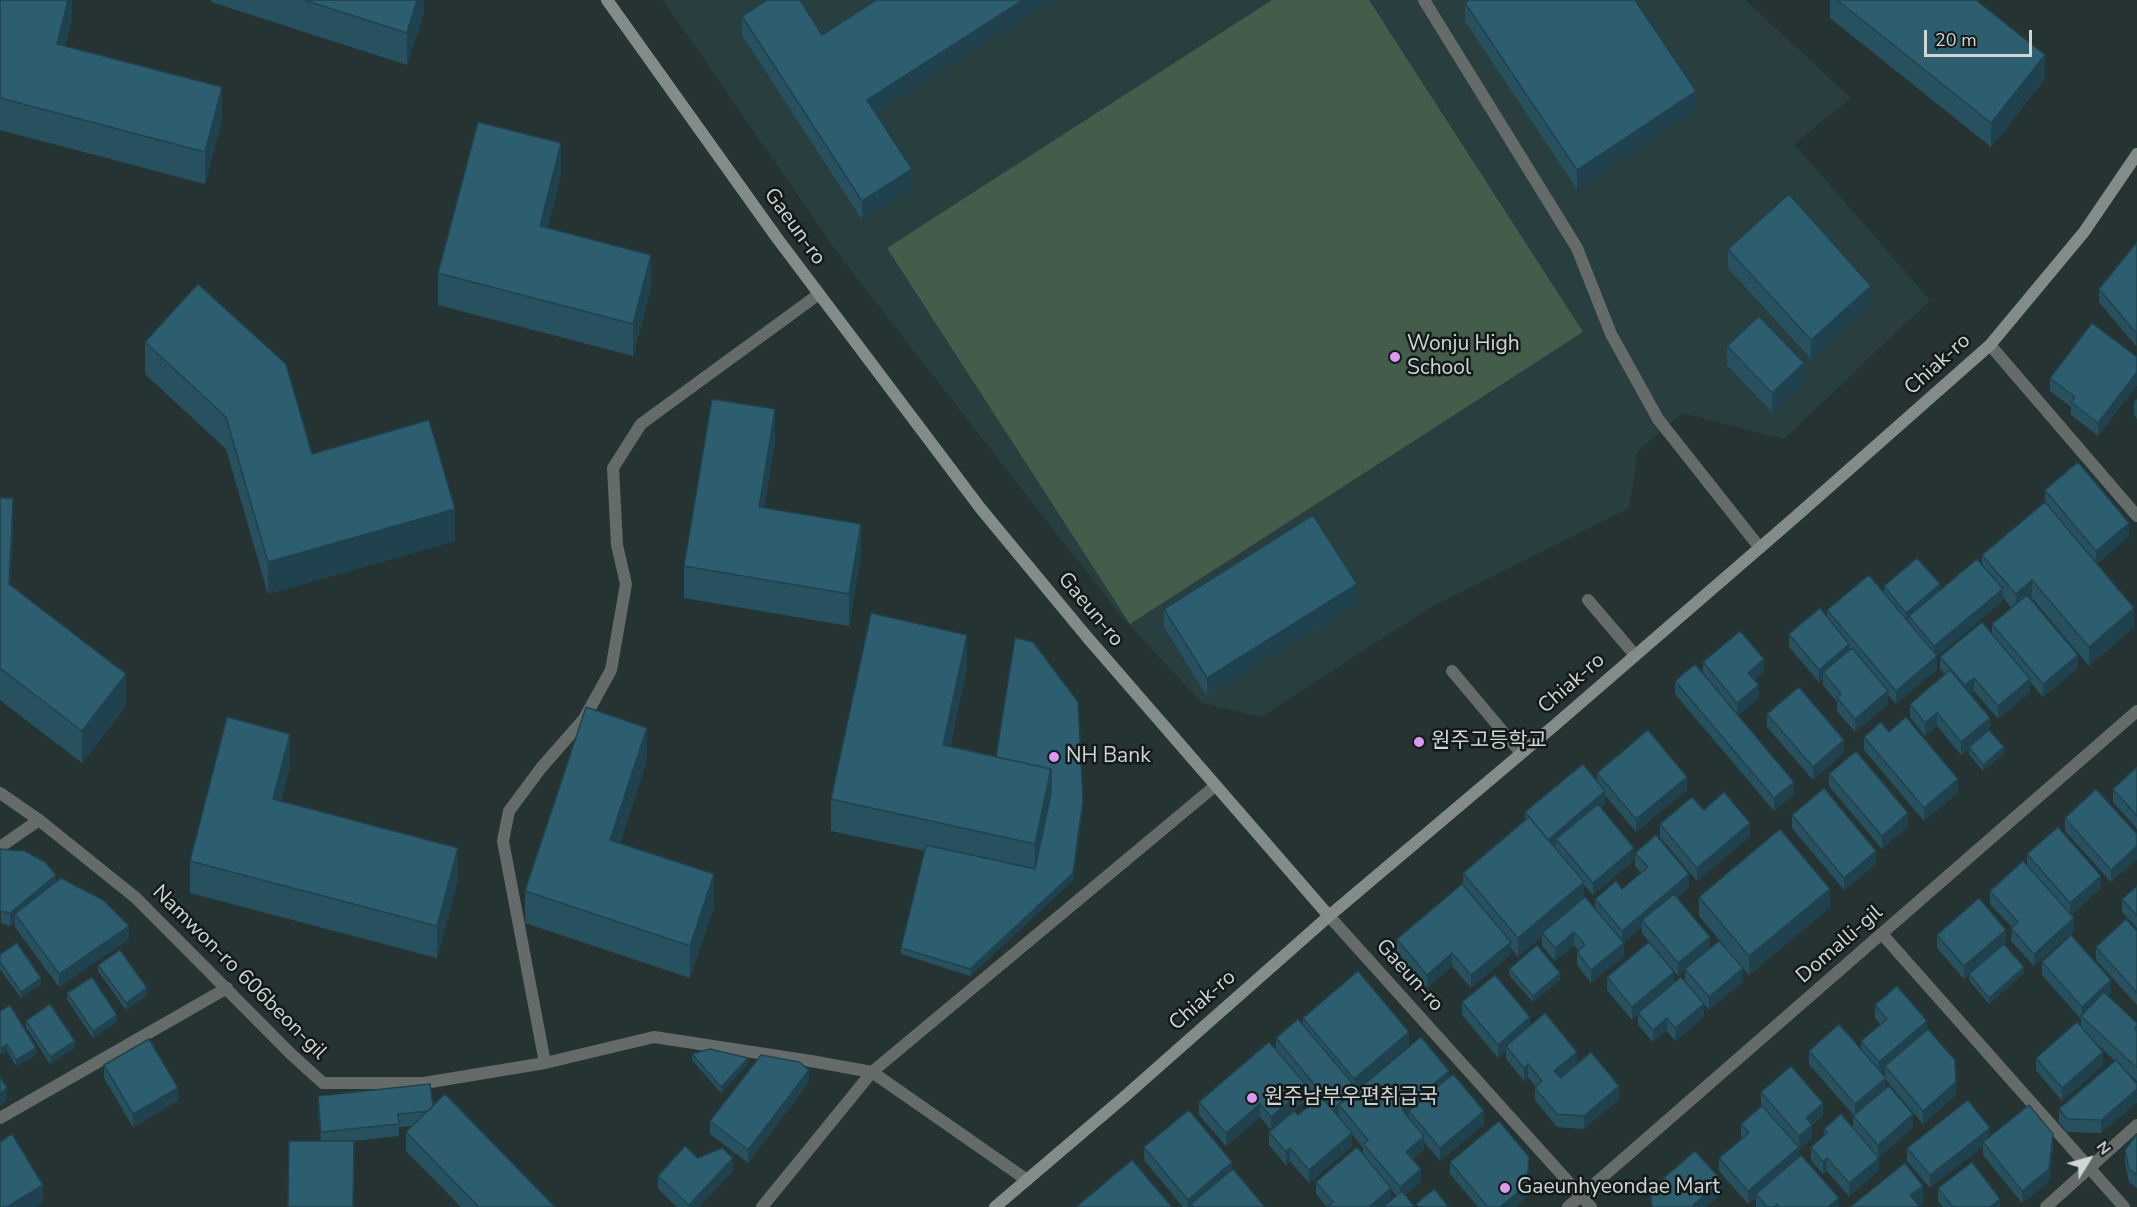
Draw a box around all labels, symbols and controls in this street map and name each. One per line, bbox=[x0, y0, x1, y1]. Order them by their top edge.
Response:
scale bar bbox=[1927, 18, 2035, 56]
text: 20 m bbox=[1935, 28, 1977, 52]
street label: Gaeun-ro bbox=[758, 184, 830, 270]
street label: Chiak-ro bbox=[1900, 329, 1976, 401]
place label: Wonju High School bbox=[1407, 332, 1520, 382]
marker: Wonju High School bbox=[1388, 350, 1402, 364]
street label: Gaeun-ro bbox=[1052, 568, 1128, 652]
street label: Chiak-ro bbox=[1534, 648, 1610, 720]
place label: 원주고등학교 bbox=[1431, 729, 1547, 755]
marker: 원주고등학교 bbox=[1412, 735, 1426, 749]
place label: NH Bank bbox=[1066, 744, 1151, 770]
marker: NH Bank bbox=[1047, 750, 1061, 764]
street label: Namwon-ro 606beon-gil bbox=[146, 880, 332, 1066]
street label: Domalli-gil bbox=[1792, 901, 1888, 989]
street label: Gaeun-ro bbox=[1370, 934, 1448, 1018]
street label: Chiak-ro bbox=[1165, 965, 1241, 1037]
place label: 원주남부우편취급국 bbox=[1264, 1085, 1438, 1111]
marker: 원주남부우편취급국 bbox=[1245, 1091, 1259, 1105]
north arrow bbox=[2059, 1129, 2119, 1189]
text: N bbox=[2091, 1137, 2116, 1160]
place label: Gaeunhyeondae Mart bbox=[1517, 1175, 1720, 1201]
marker: Gaeunhyeondae Mart bbox=[1498, 1181, 1512, 1195]

